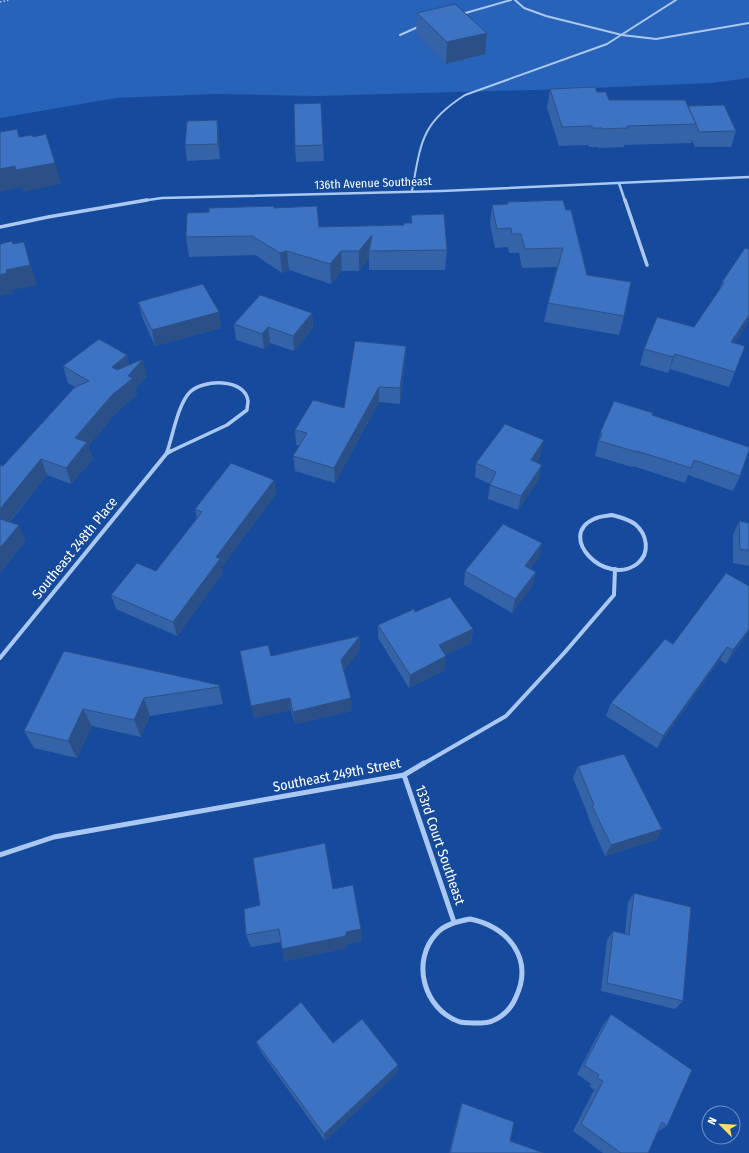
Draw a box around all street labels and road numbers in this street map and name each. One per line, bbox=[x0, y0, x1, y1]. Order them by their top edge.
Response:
street label: 136th Avenue Southeast bbox=[314, 174, 432, 192]
street label: Southeast 248th Place bbox=[29, 494, 121, 602]
street label: Southeast 249th Street bbox=[272, 754, 403, 796]
street label: 133rd Court Southeast bbox=[412, 783, 469, 907]

